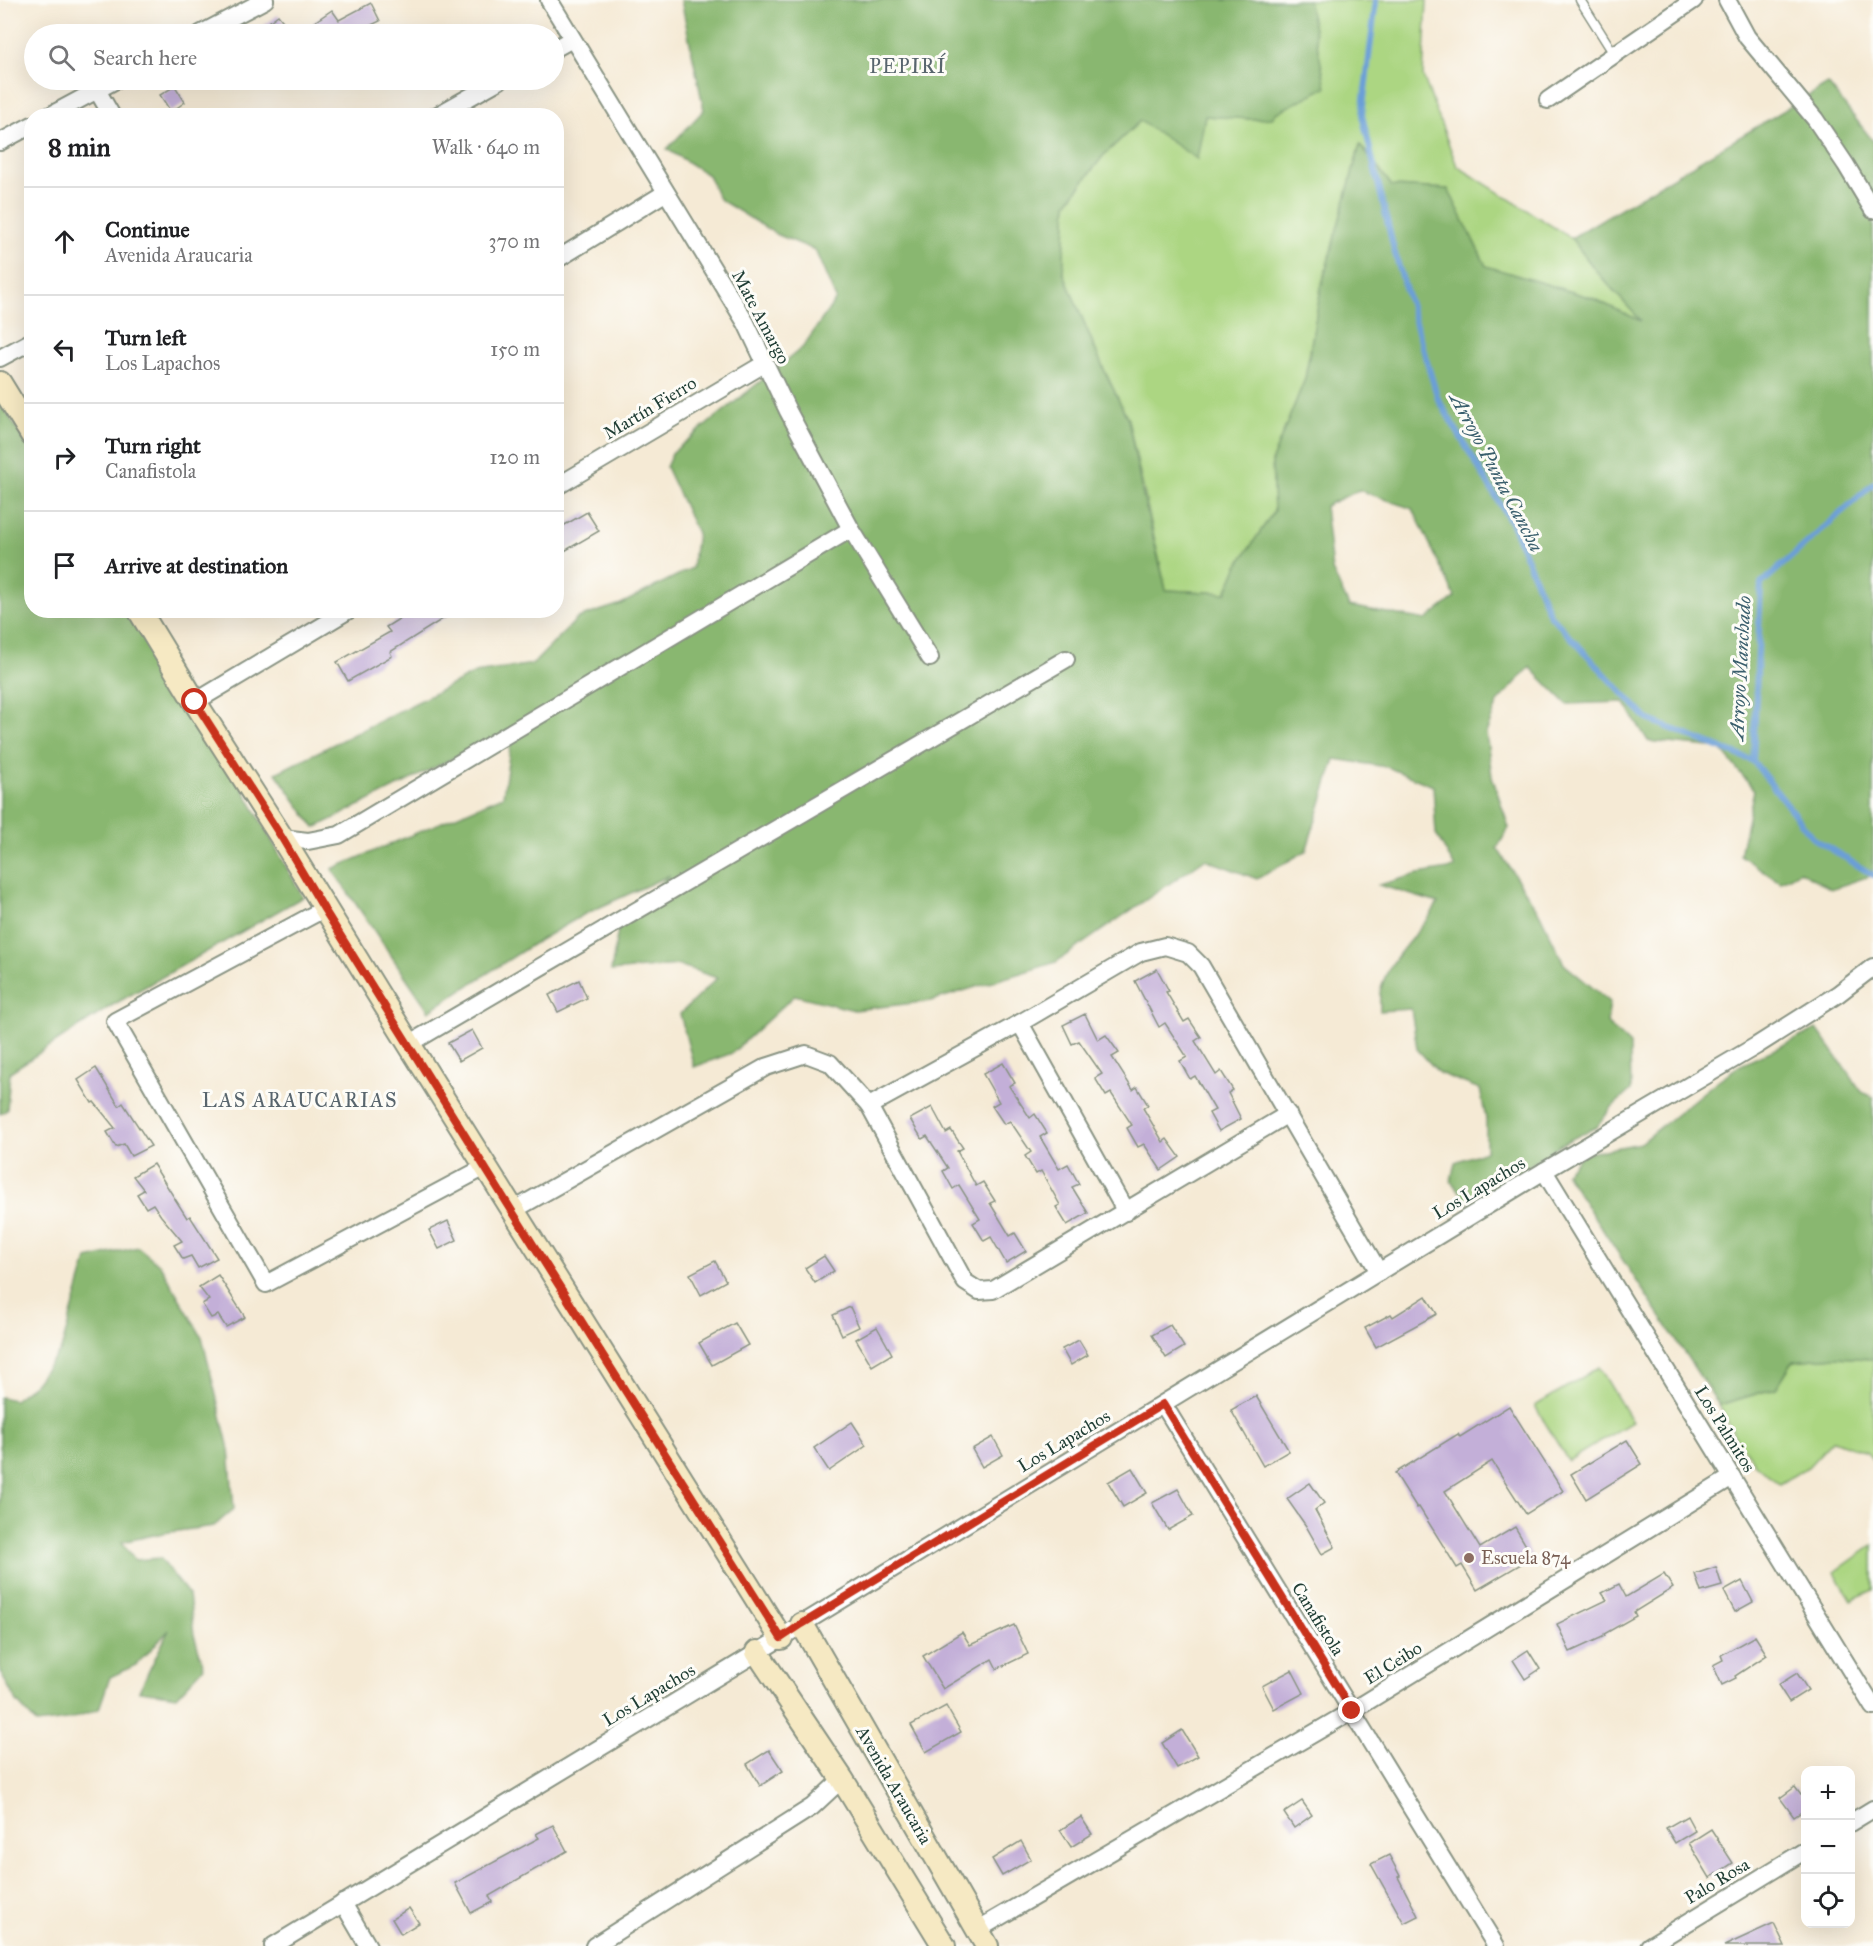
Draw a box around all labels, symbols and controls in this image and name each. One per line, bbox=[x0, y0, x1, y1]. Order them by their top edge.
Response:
search box bbox=[24, 24, 564, 90]
icon: search bbox=[45, 41, 78, 74]
text: Search here bbox=[93, 44, 197, 71]
district label: PEPIRÍ bbox=[869, 52, 947, 78]
text: 8 min bbox=[48, 131, 111, 163]
text: Walk · 640 m bbox=[432, 135, 540, 159]
text: Continue bbox=[105, 216, 190, 243]
icon: ahead bbox=[48, 225, 81, 258]
text: 370 m bbox=[489, 229, 540, 253]
text: Avenida Araucaria bbox=[105, 243, 253, 267]
street label: Mate Amargo bbox=[726, 266, 795, 368]
text: Turn left bbox=[105, 324, 187, 351]
icon: left bbox=[48, 333, 81, 366]
text: 150 m bbox=[490, 337, 540, 361]
text: Los Lapachos bbox=[105, 351, 220, 375]
street label: Martín Fierro bbox=[600, 372, 700, 444]
water label: Arroyo Punta Cancha bbox=[1444, 387, 1549, 556]
text: Turn right bbox=[105, 432, 201, 459]
icon: right bbox=[48, 441, 81, 474]
text: 120 m bbox=[489, 445, 540, 469]
text: Canafistola bbox=[105, 459, 196, 483]
icon: arrive bbox=[48, 549, 81, 582]
text: Arrive at destination bbox=[105, 552, 288, 579]
water label: Arroyo Manchado bbox=[1724, 595, 1756, 743]
route start bbox=[181, 688, 207, 714]
district label: LAS ARAUCARIAS bbox=[202, 1088, 398, 1112]
street label: Los Lapachos bbox=[1429, 1152, 1529, 1224]
street label: Los Palmitos bbox=[1690, 1382, 1760, 1476]
street label: Los Lapachos bbox=[1014, 1405, 1114, 1477]
place label: Escuela 874 bbox=[1481, 1547, 1571, 1569]
marker: Escuela 874 bbox=[1462, 1551, 1476, 1565]
street label: Canafistola bbox=[1287, 1578, 1349, 1660]
street label: El Ceibo bbox=[1360, 1637, 1426, 1689]
street label: Los Lapachos bbox=[599, 1659, 699, 1731]
route end bbox=[1338, 1697, 1364, 1723]
street label: Avenida Araucaria bbox=[851, 1721, 937, 1848]
map controls bbox=[1801, 1766, 1855, 1928]
button: + bbox=[1801, 1766, 1855, 1820]
button: − bbox=[1801, 1820, 1855, 1874]
street label: Palo Rosa bbox=[1681, 1853, 1754, 1909]
button: locate bbox=[1801, 1874, 1855, 1928]

